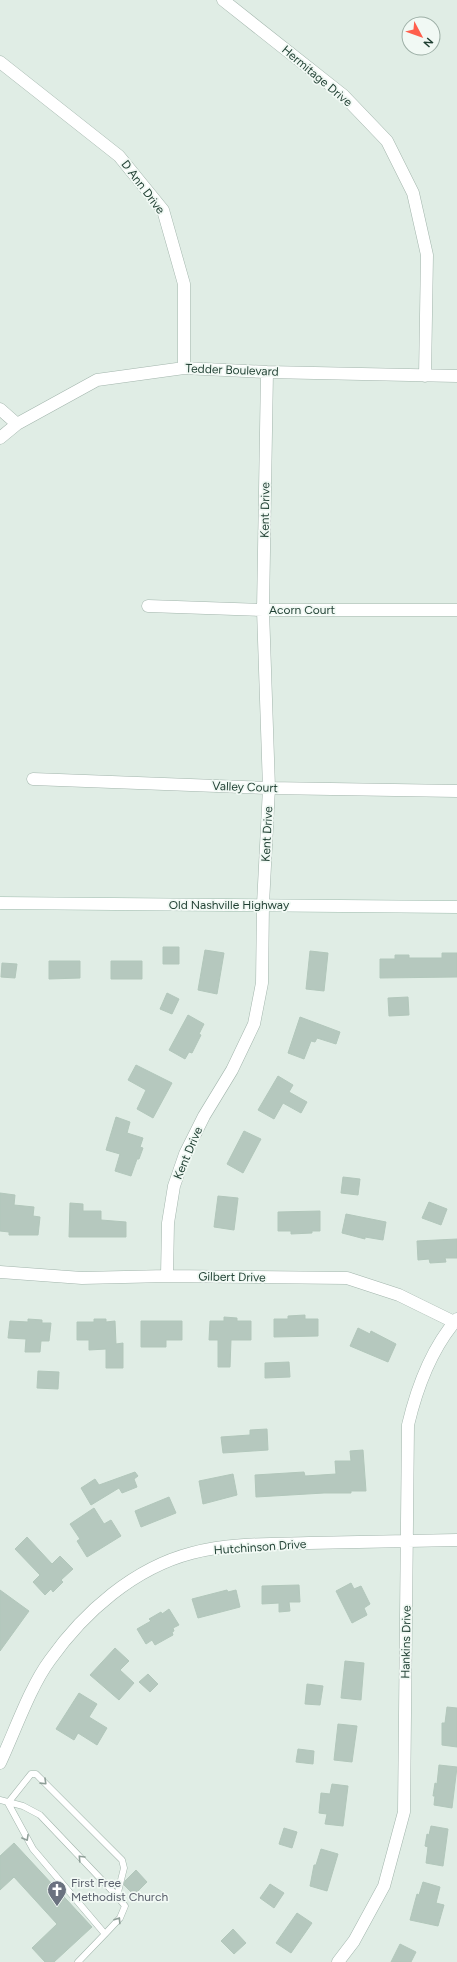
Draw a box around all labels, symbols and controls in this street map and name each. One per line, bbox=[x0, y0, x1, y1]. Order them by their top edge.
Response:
north arrow bbox=[401, 16, 441, 56]
text: N bbox=[420, 35, 436, 50]
street label: Hermitage Drive bbox=[279, 42, 355, 110]
street label: D Ann Drive bbox=[118, 157, 168, 217]
street label: Tedder Boulevard bbox=[185, 361, 279, 379]
street label: Kent Drive bbox=[258, 482, 272, 538]
street label: Acorn Court bbox=[269, 603, 336, 617]
street label: Valley Court bbox=[212, 779, 279, 795]
street label: Kent Drive bbox=[259, 805, 275, 862]
street label: Old Nashville Highway bbox=[169, 898, 290, 912]
street label: Kent Drive bbox=[171, 1124, 206, 1181]
street label: Gilbert Drive bbox=[198, 1269, 266, 1285]
street label: Hutchinson Drive bbox=[213, 1537, 307, 1557]
street label: Hankins Drive bbox=[398, 1605, 414, 1679]
one-way arrow bbox=[39, 1777, 47, 1785]
one-way arrow bbox=[21, 1834, 28, 1841]
one-way arrow bbox=[78, 1855, 86, 1863]
place label: First Free Methodist Church bbox=[71, 1876, 168, 1904]
church icon: First Free Methodist Church bbox=[46, 1879, 68, 1907]
one-way arrow bbox=[113, 1917, 120, 1924]

